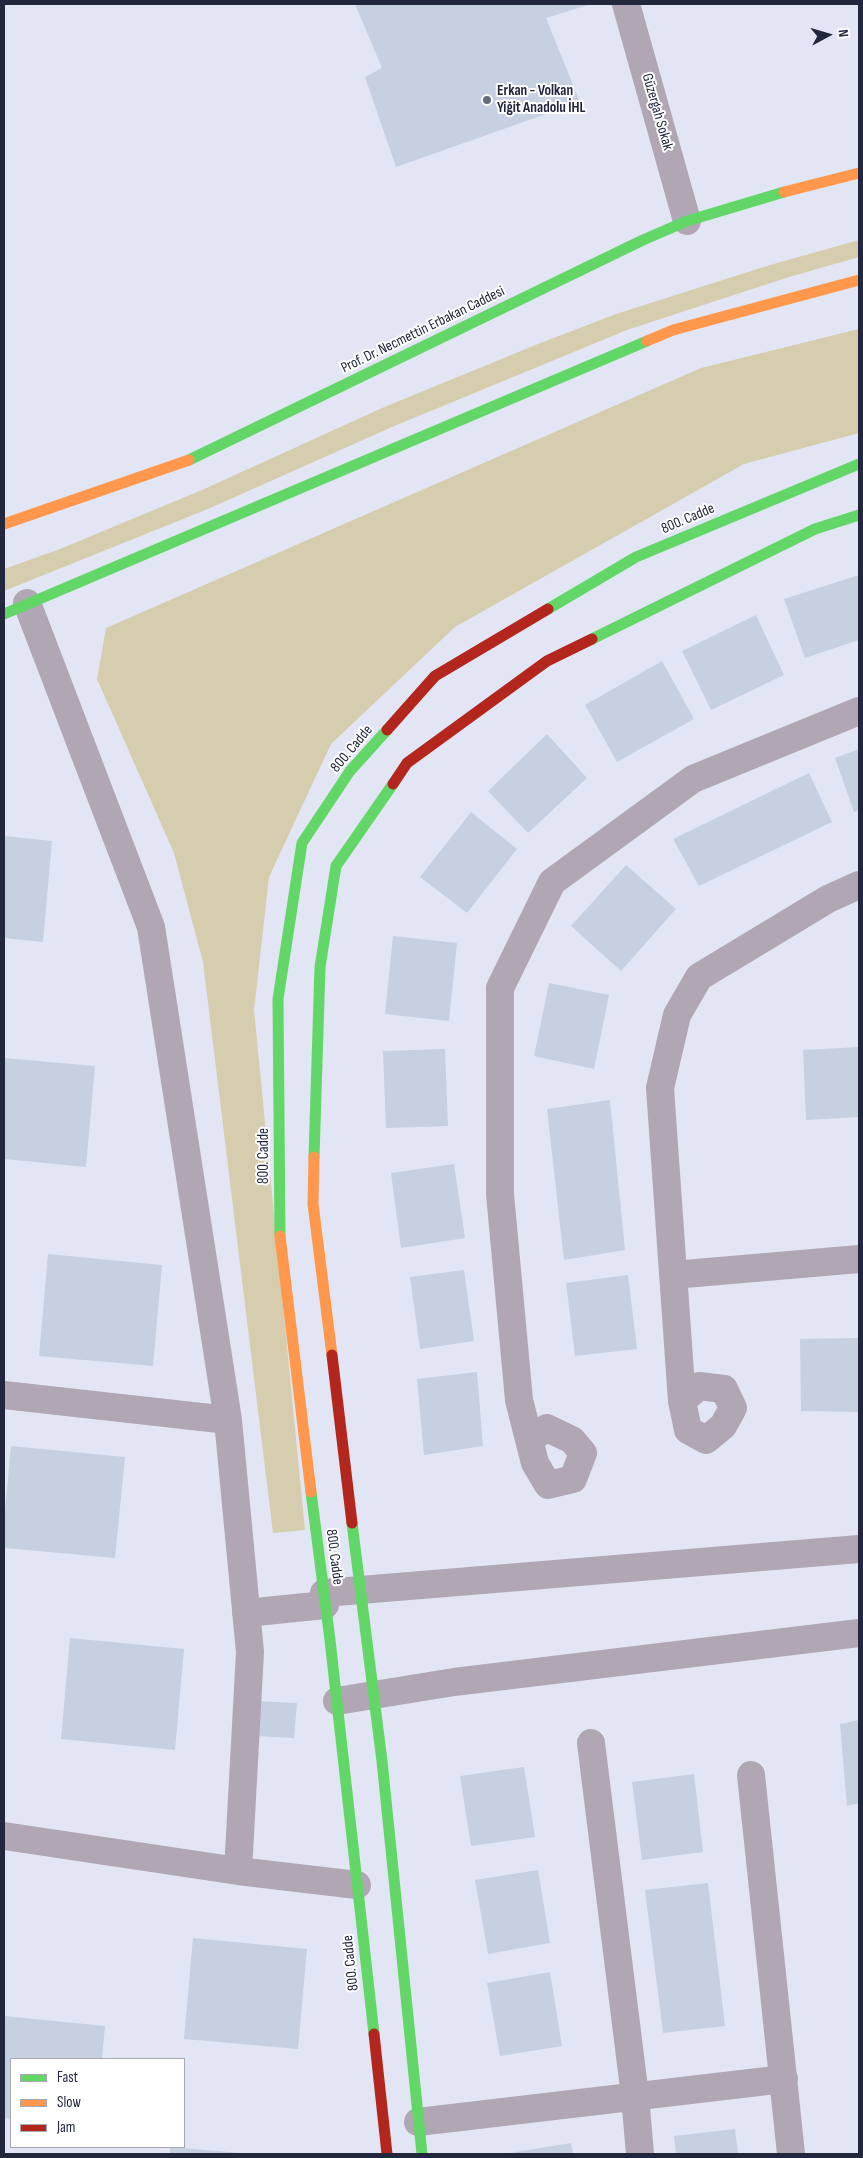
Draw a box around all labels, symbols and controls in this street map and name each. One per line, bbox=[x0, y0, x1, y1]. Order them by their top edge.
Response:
north arrow bbox=[803, 10, 853, 60]
text: N bbox=[835, 29, 852, 38]
street label: Güzergah Sokak bbox=[637, 71, 677, 153]
place label: Erkan - Volkan Yiğit Anadolu İHL bbox=[497, 82, 585, 117]
marker: Erkan - Volkan Yiğit Anadolu İHL bbox=[481, 94, 493, 106]
street label: Prof. Dr. Necmettin Erbakan Caddesi bbox=[338, 283, 508, 377]
street label: 800. Cadde bbox=[659, 500, 717, 538]
street label: 800. Cadde bbox=[327, 722, 377, 776]
street label: 800. Cadde bbox=[255, 1128, 273, 1184]
street label: 800. Cadde bbox=[322, 1528, 346, 1586]
street label: 800. Cadde bbox=[339, 1934, 363, 1992]
legend bbox=[10, 2058, 185, 2148]
text: Fast bbox=[57, 2068, 78, 2087]
text: Slow bbox=[57, 2093, 81, 2112]
text: Jam bbox=[57, 2118, 75, 2137]

